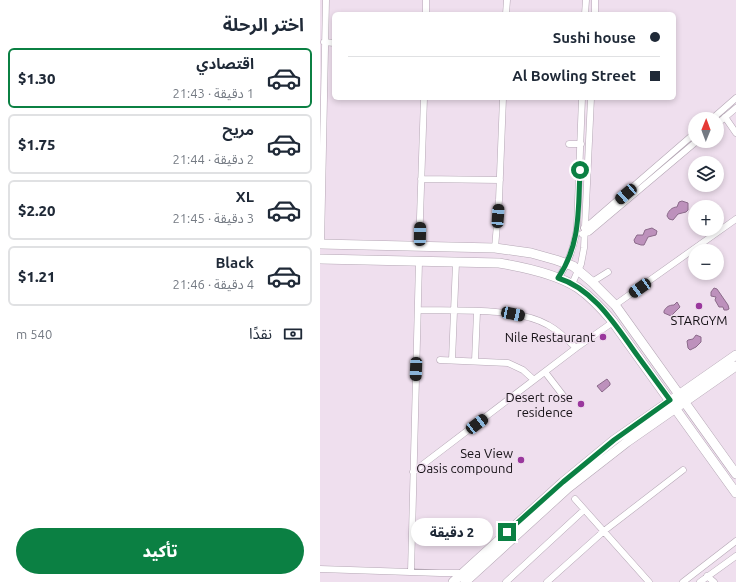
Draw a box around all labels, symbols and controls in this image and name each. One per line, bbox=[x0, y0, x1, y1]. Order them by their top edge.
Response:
text: اختر الرحلة bbox=[223, 14, 304, 34]
text: Sushi house bbox=[553, 29, 636, 46]
text: اقتصادي bbox=[196, 55, 254, 72]
icon: car bbox=[266, 60, 302, 96]
text: Al Bowling Street bbox=[512, 67, 636, 84]
text: $1.30 bbox=[18, 70, 56, 87]
text: 1 دقيقة · 21:43 bbox=[172, 86, 254, 100]
north arrow bbox=[688, 112, 724, 148]
map controls bbox=[688, 112, 724, 280]
text: مريح bbox=[222, 121, 254, 138]
icon: car bbox=[266, 126, 302, 162]
text: $1.75 bbox=[18, 136, 56, 153]
text: 2 دقيقة · 21:44 bbox=[172, 152, 254, 166]
button: layers bbox=[688, 156, 724, 192]
route start bbox=[571, 161, 589, 179]
car bbox=[613, 182, 639, 206]
text: XL bbox=[236, 188, 254, 205]
icon: car bbox=[266, 192, 302, 228]
button: + bbox=[688, 200, 724, 236]
text: $2.20 bbox=[18, 202, 56, 219]
car bbox=[491, 204, 505, 228]
text: 3 دقيقة · 21:45 bbox=[172, 211, 254, 225]
car bbox=[414, 222, 426, 246]
button: − bbox=[688, 244, 724, 280]
text: Black bbox=[215, 254, 254, 271]
icon: car bbox=[266, 258, 302, 294]
text: $1.21 bbox=[18, 268, 56, 285]
car bbox=[627, 276, 653, 300]
text: 4 دقيقة · 21:46 bbox=[172, 277, 254, 291]
marker: STARGYM bbox=[694, 301, 704, 311]
car bbox=[500, 306, 526, 322]
place label: STARGYM bbox=[670, 313, 728, 327]
icon: cash bbox=[282, 323, 304, 345]
text: نقدًا bbox=[249, 325, 272, 342]
text: 540 m bbox=[16, 327, 52, 341]
place label: Nile Restaurant bbox=[505, 330, 595, 344]
marker: Nile Restaurant bbox=[598, 332, 608, 342]
car bbox=[410, 357, 422, 381]
place label: Desert rose residence bbox=[505, 390, 573, 419]
marker: Desert rose residence bbox=[576, 399, 586, 409]
car bbox=[464, 412, 490, 436]
place label: Sea View Oasis compound bbox=[416, 446, 513, 475]
marker: Sea View Oasis compound bbox=[516, 455, 526, 465]
callout: 2 دقيقة bbox=[411, 518, 493, 546]
route end bbox=[498, 523, 516, 541]
text: 2 دقيقة bbox=[430, 525, 474, 539]
button: تأكيد bbox=[16, 528, 304, 574]

